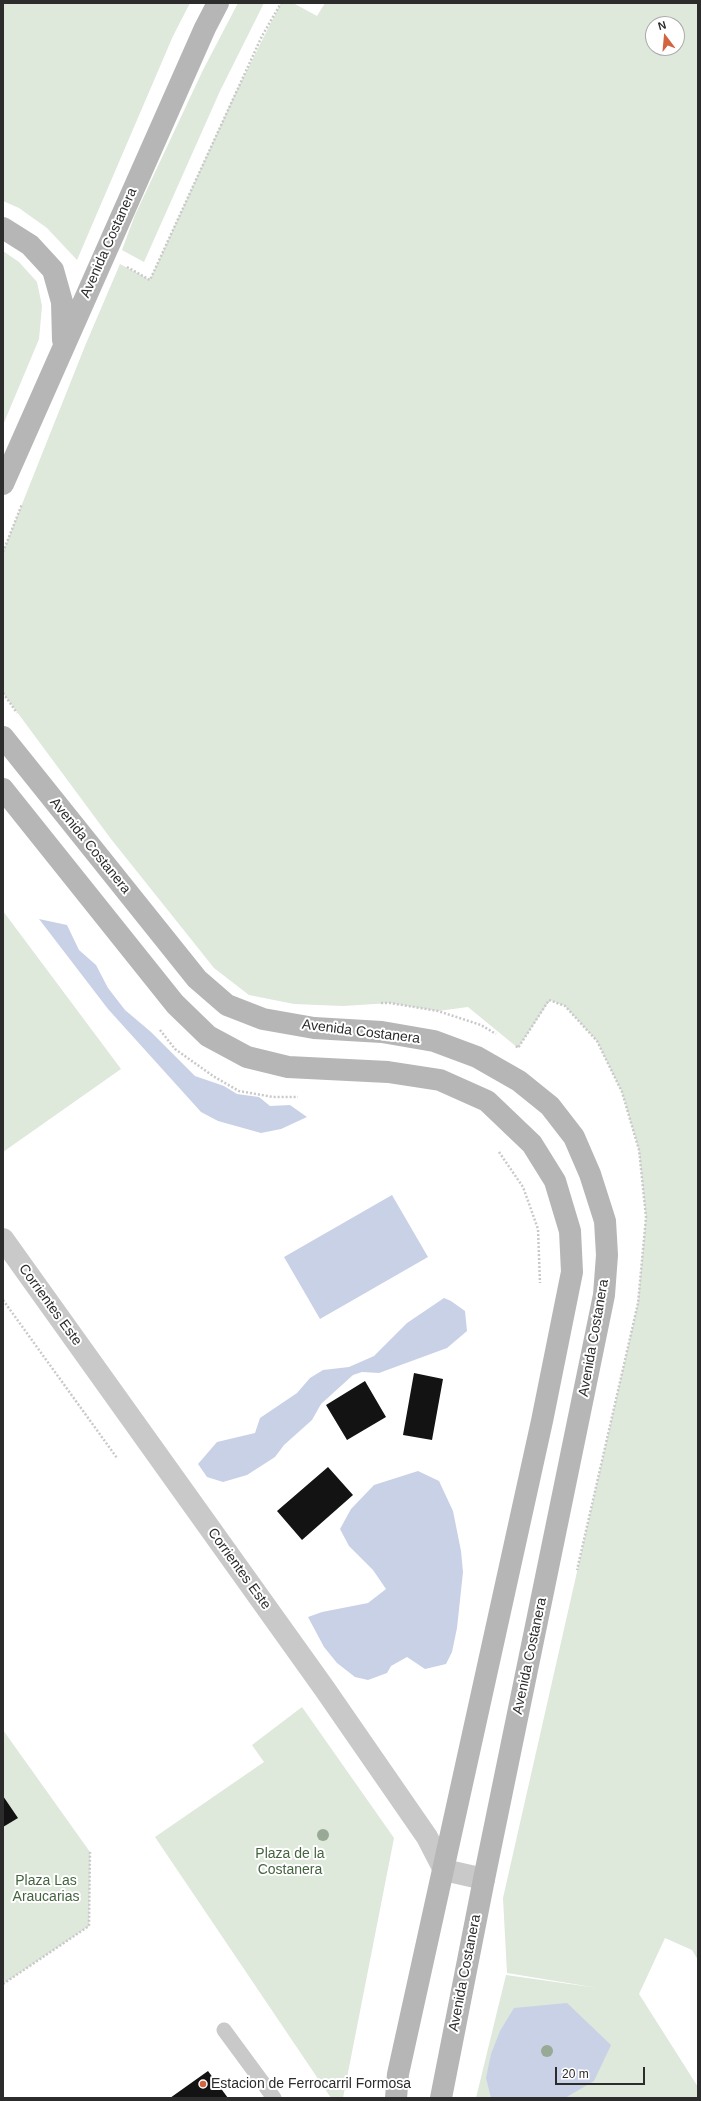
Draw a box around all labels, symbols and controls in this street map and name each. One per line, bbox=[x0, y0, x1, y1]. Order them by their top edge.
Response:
north arrow bbox=[645, 16, 685, 56]
text: N bbox=[656, 19, 667, 32]
street label: Avenida Costanera bbox=[77, 185, 141, 301]
street label: Avenida Costanera bbox=[46, 795, 134, 897]
street label: Avenida Costanera bbox=[301, 1016, 421, 1048]
street label: Corrientes Este bbox=[15, 1261, 85, 1349]
street label: Avenida Costanera bbox=[575, 1278, 613, 1398]
street label: Corrientes Este bbox=[204, 1525, 274, 1613]
street label: Avenida Costanera bbox=[509, 1596, 551, 1716]
park label: Plaza de la Costanera bbox=[255, 1846, 325, 1878]
park label: Plaza Las Araucarias bbox=[13, 1873, 79, 1906]
street label: Avenida Costanera bbox=[445, 1913, 485, 2033]
scale bar bbox=[557, 2059, 647, 2085]
text: 20 m bbox=[562, 2067, 589, 2081]
place label: Estacion de Ferrocarril Formosa bbox=[211, 2076, 411, 2092]
marker: Estacion de Ferrocarril Formosa bbox=[198, 2079, 208, 2089]

